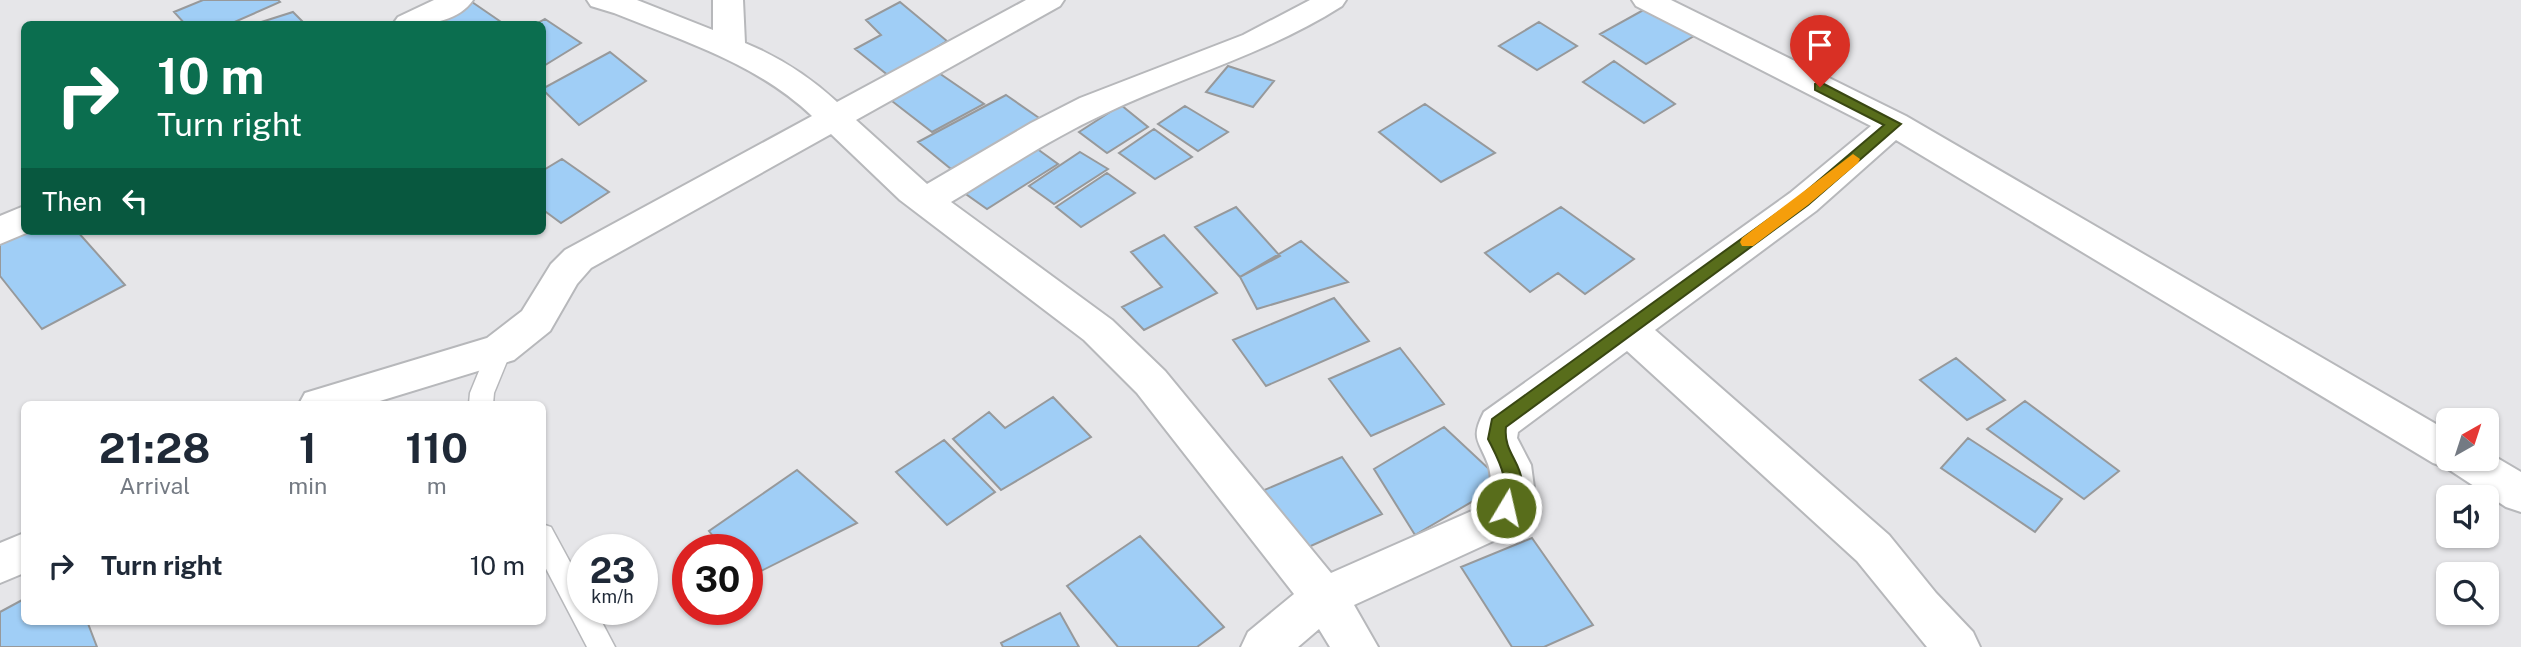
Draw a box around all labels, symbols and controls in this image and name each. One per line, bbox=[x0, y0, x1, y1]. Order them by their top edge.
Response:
pin bbox=[1790, 15, 1850, 87]
icon: arrive bbox=[1801, 26, 1839, 64]
text: 10 m bbox=[157, 47, 264, 105]
icon: right bbox=[42, 49, 133, 140]
text: Turn right bbox=[157, 106, 302, 143]
icon: left bbox=[116, 182, 154, 220]
text: Then bbox=[42, 186, 102, 217]
north arrow bbox=[2436, 408, 2499, 471]
map controls bbox=[2436, 408, 2499, 625]
text: 21:28 bbox=[99, 423, 210, 472]
text: 1 bbox=[299, 423, 317, 472]
text: 110 bbox=[405, 423, 468, 472]
position arrow bbox=[1469, 471, 1543, 545]
text: Arrival bbox=[119, 472, 190, 499]
text: min bbox=[288, 472, 327, 499]
text: m bbox=[427, 472, 447, 499]
button: sound bbox=[2436, 485, 2499, 548]
speed limit sign: 30 bbox=[672, 534, 763, 625]
icon: right bbox=[42, 547, 80, 585]
text: Turn right bbox=[101, 550, 223, 581]
text: 10 m bbox=[470, 550, 525, 581]
text: 23 bbox=[590, 550, 635, 591]
button: search bbox=[2436, 562, 2499, 625]
text: km/h bbox=[591, 586, 634, 607]

